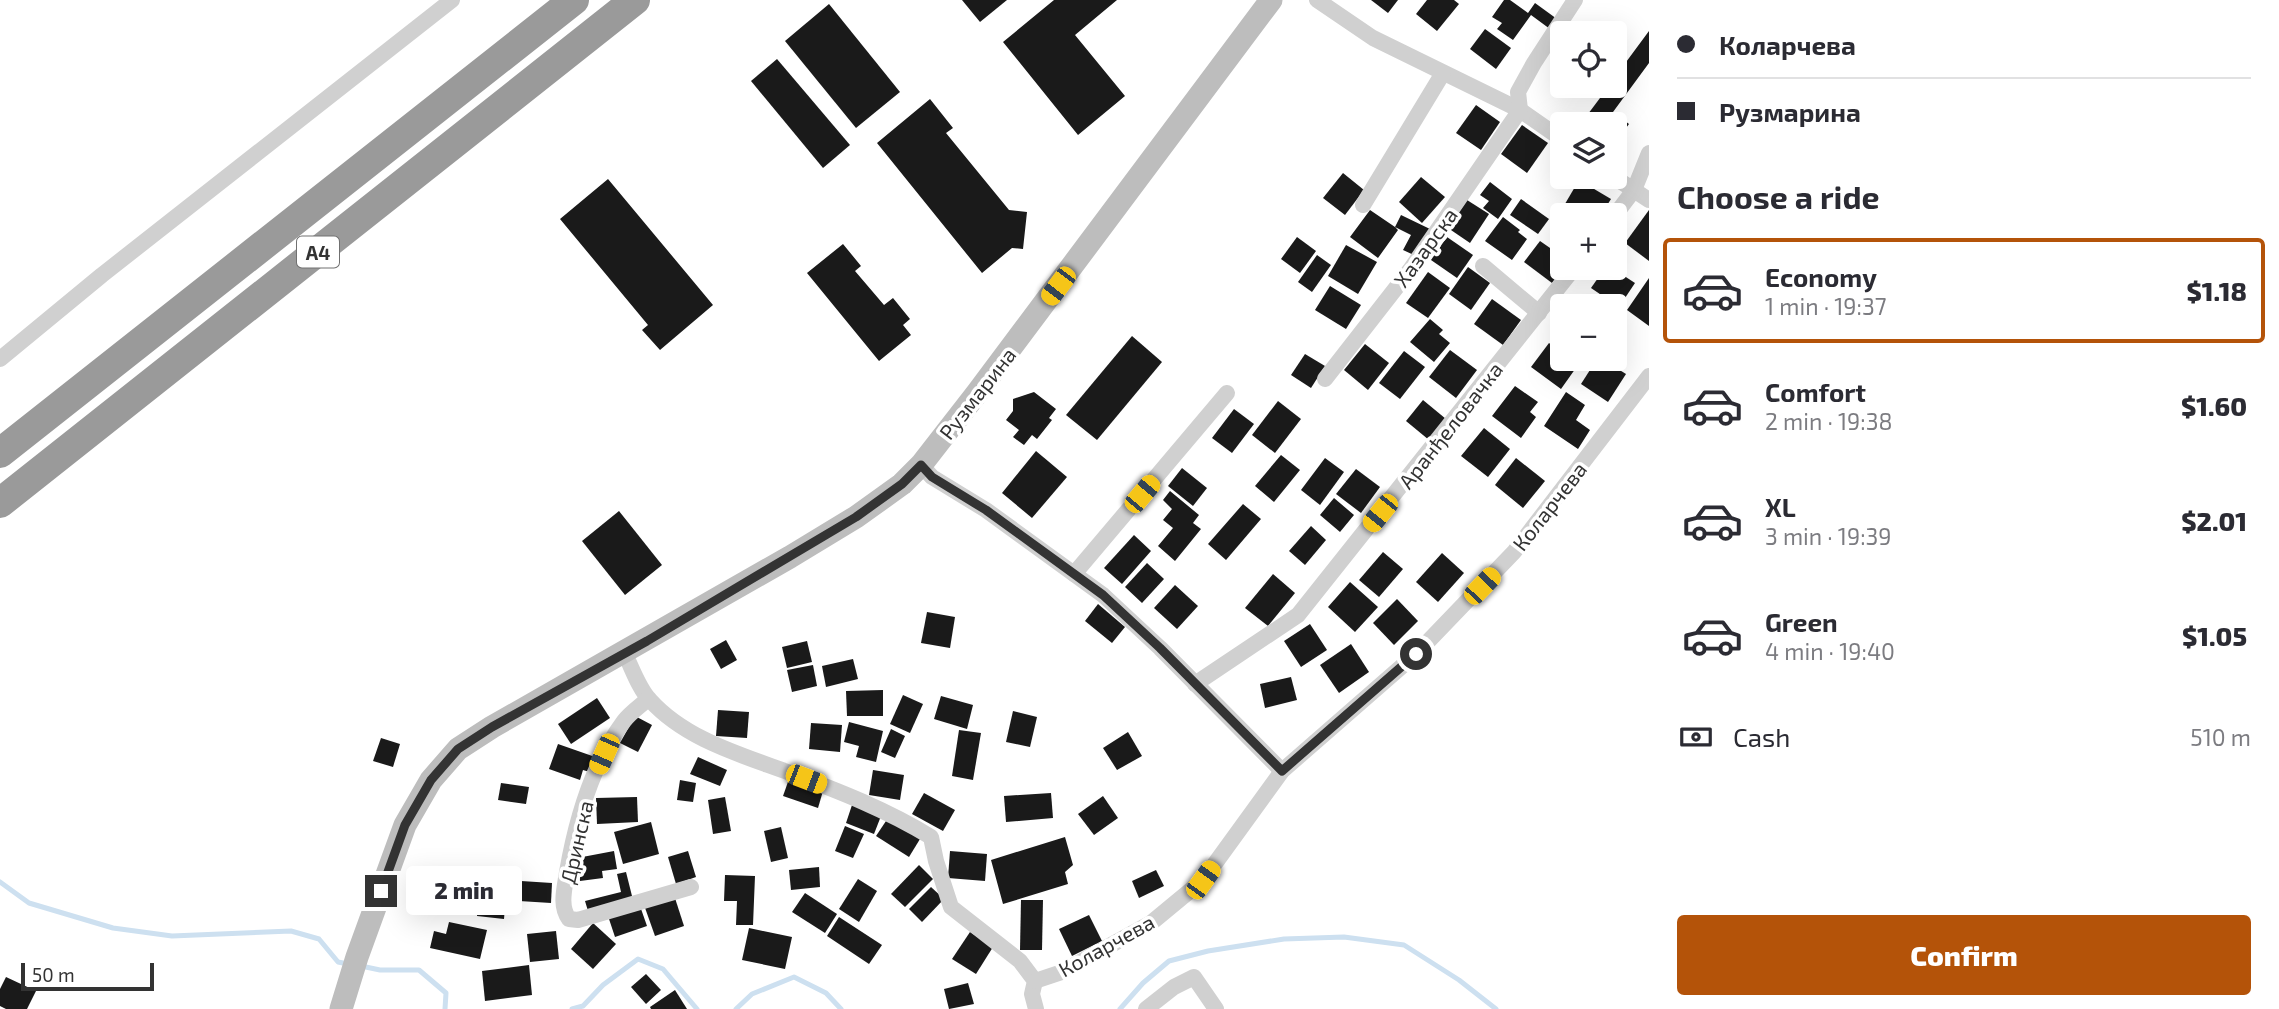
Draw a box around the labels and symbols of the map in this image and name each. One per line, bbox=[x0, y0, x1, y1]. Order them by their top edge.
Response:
street label: Хазарска bbox=[1388, 202, 1462, 292]
road number: A4 bbox=[297, 236, 339, 268]
car bbox=[1037, 263, 1080, 309]
street label: Рузмарина bbox=[933, 342, 1021, 445]
street label: Аранђеловачка bbox=[1393, 357, 1508, 494]
street label: Коларчева bbox=[1507, 457, 1591, 555]
car bbox=[1121, 471, 1164, 517]
car bbox=[1359, 490, 1402, 536]
car bbox=[1460, 564, 1505, 608]
route start bbox=[1400, 638, 1432, 670]
car bbox=[586, 731, 623, 777]
car bbox=[783, 762, 830, 796]
street label: Дринска bbox=[554, 798, 598, 886]
car bbox=[1183, 857, 1224, 903]
callout: 2 min bbox=[406, 866, 521, 916]
route end bbox=[365, 875, 397, 907]
street label: Коларчева bbox=[1054, 908, 1158, 982]
scale bar bbox=[21, 960, 154, 992]

